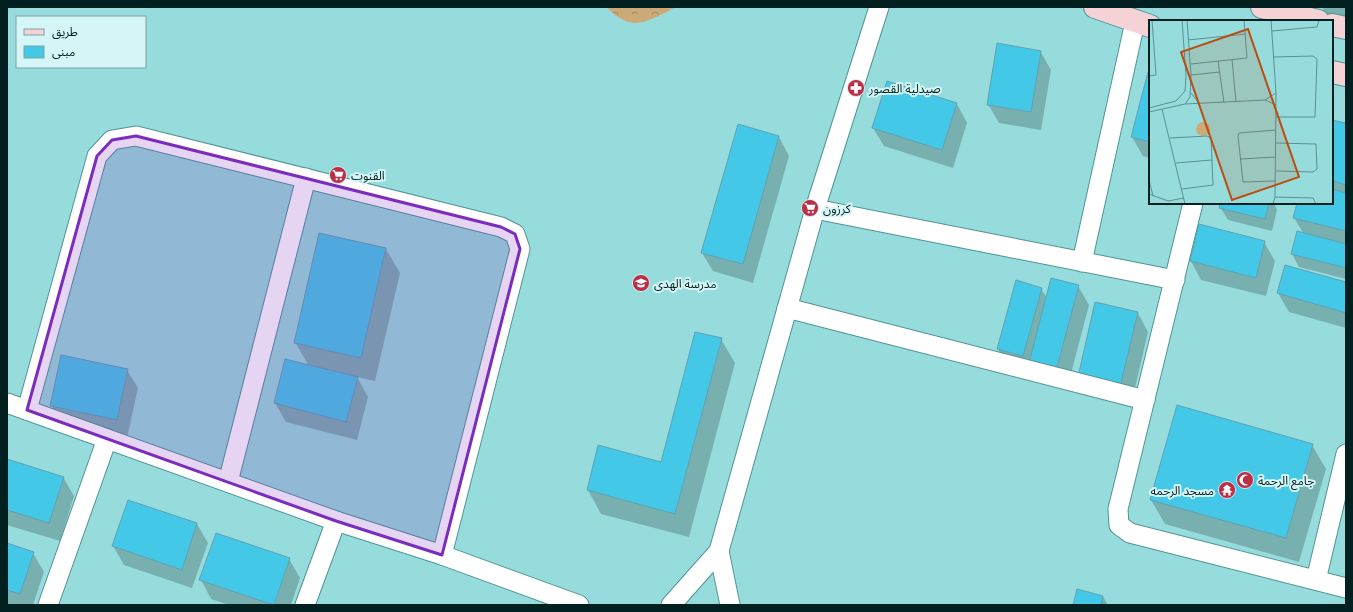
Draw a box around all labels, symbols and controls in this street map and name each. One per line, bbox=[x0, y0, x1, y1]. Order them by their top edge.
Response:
legend bbox=[16, 16, 146, 68]
inset map bbox=[1149, 20, 1333, 204]
text: طريق bbox=[52, 23, 78, 40]
text: مبنى bbox=[52, 43, 75, 59]
pharmacy icon: صيدلية القصور bbox=[846, 78, 866, 98]
place label: صيدلية القصور bbox=[868, 80, 941, 96]
supermarket icon: القنوت bbox=[328, 165, 348, 185]
place label: القنوت bbox=[351, 167, 385, 183]
supermarket icon: كرزون bbox=[800, 198, 820, 218]
place label: كرزون bbox=[823, 200, 852, 216]
school or university icon: مدرسة الهدى bbox=[631, 273, 651, 293]
place label: مدرسة الهدى bbox=[654, 275, 717, 291]
mosque icon: جامع الرحمة bbox=[1235, 470, 1255, 490]
place label: جامع الرحمة bbox=[1258, 472, 1314, 490]
temple icon: مسجد الرحمه bbox=[1217, 480, 1237, 500]
place label: مسجد الرحمه bbox=[1150, 482, 1214, 498]

